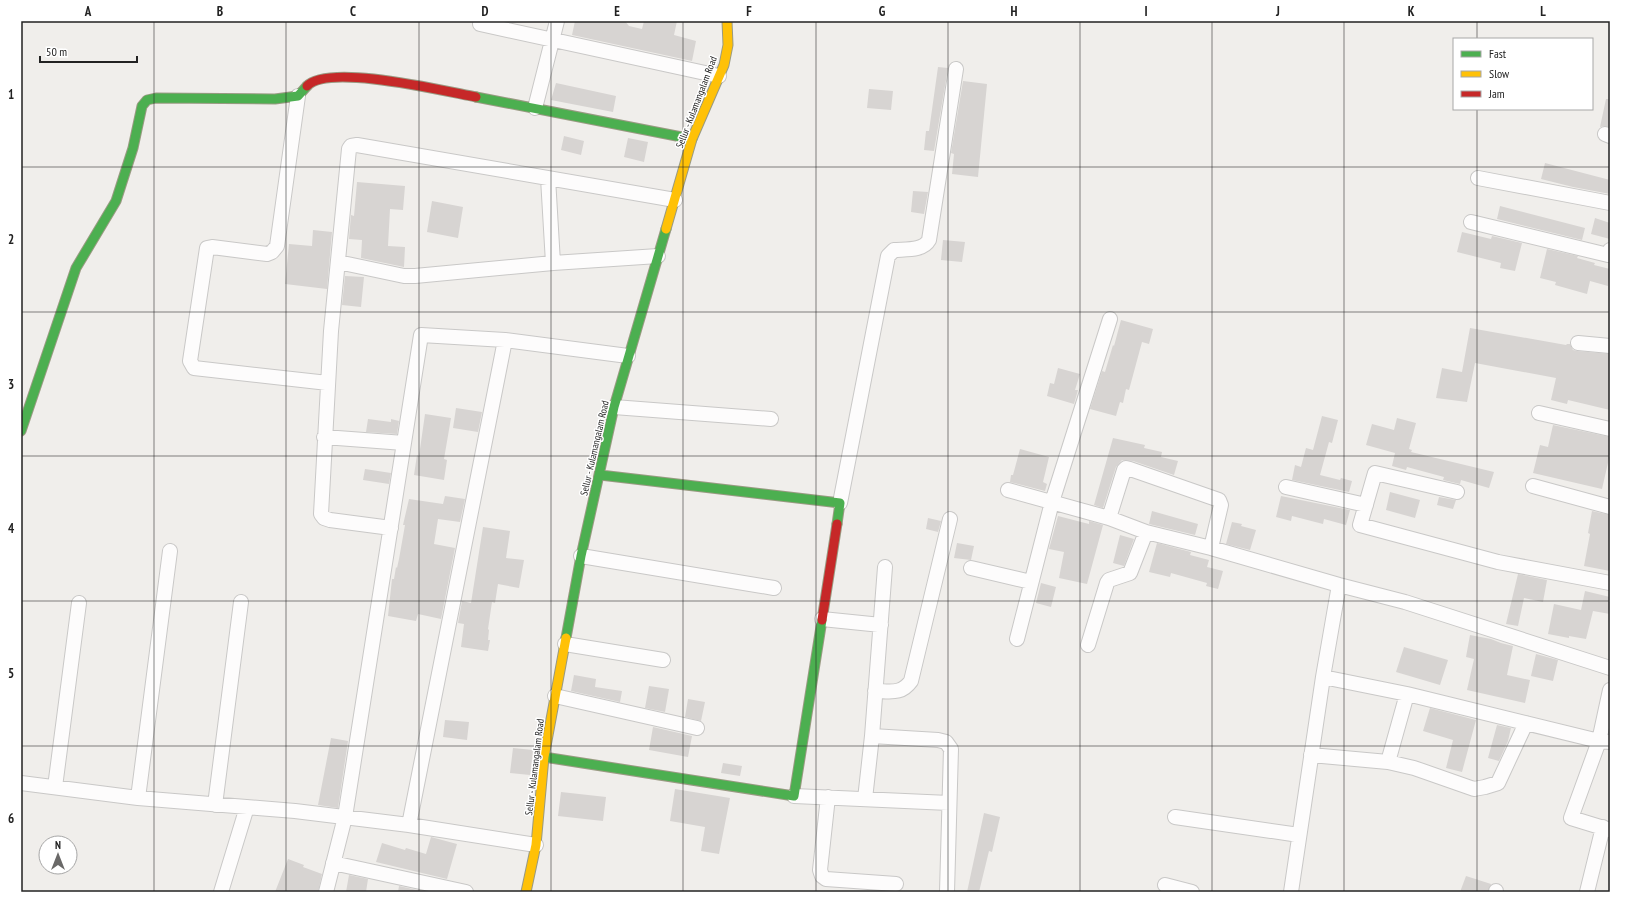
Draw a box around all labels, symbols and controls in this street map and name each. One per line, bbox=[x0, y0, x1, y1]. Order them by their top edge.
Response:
text: A bbox=[84, 3, 92, 20]
text: B bbox=[217, 3, 223, 20]
text: C bbox=[350, 3, 356, 20]
text: D bbox=[482, 3, 489, 20]
text: E bbox=[614, 3, 620, 20]
text: F bbox=[746, 3, 752, 20]
text: G bbox=[879, 3, 886, 20]
text: H bbox=[1011, 3, 1018, 20]
text: I bbox=[1144, 3, 1148, 20]
text: J bbox=[1275, 3, 1280, 20]
text: K bbox=[1408, 3, 1415, 20]
text: L bbox=[1540, 3, 1546, 20]
scale bar bbox=[40, 38, 137, 64]
legend bbox=[1453, 38, 1593, 110]
text: 50 m bbox=[46, 44, 67, 59]
text: Fast bbox=[1489, 46, 1507, 61]
street label: Sellur - Kulamangalam Road bbox=[673, 54, 720, 150]
text: Slow bbox=[1489, 66, 1510, 81]
text: 1 bbox=[8, 86, 14, 103]
text: Jam bbox=[1488, 86, 1505, 101]
text: 2 bbox=[8, 231, 14, 248]
text: 3 bbox=[8, 376, 14, 393]
street label: Sellur - Kulamangalam Road bbox=[577, 399, 612, 497]
text: 4 bbox=[8, 520, 15, 537]
text: 5 bbox=[8, 665, 14, 682]
street label: Sellur - Kulamangalam Road bbox=[522, 718, 547, 816]
text: 6 bbox=[8, 810, 14, 827]
north arrow bbox=[38, 835, 78, 875]
text: N bbox=[55, 838, 61, 852]

